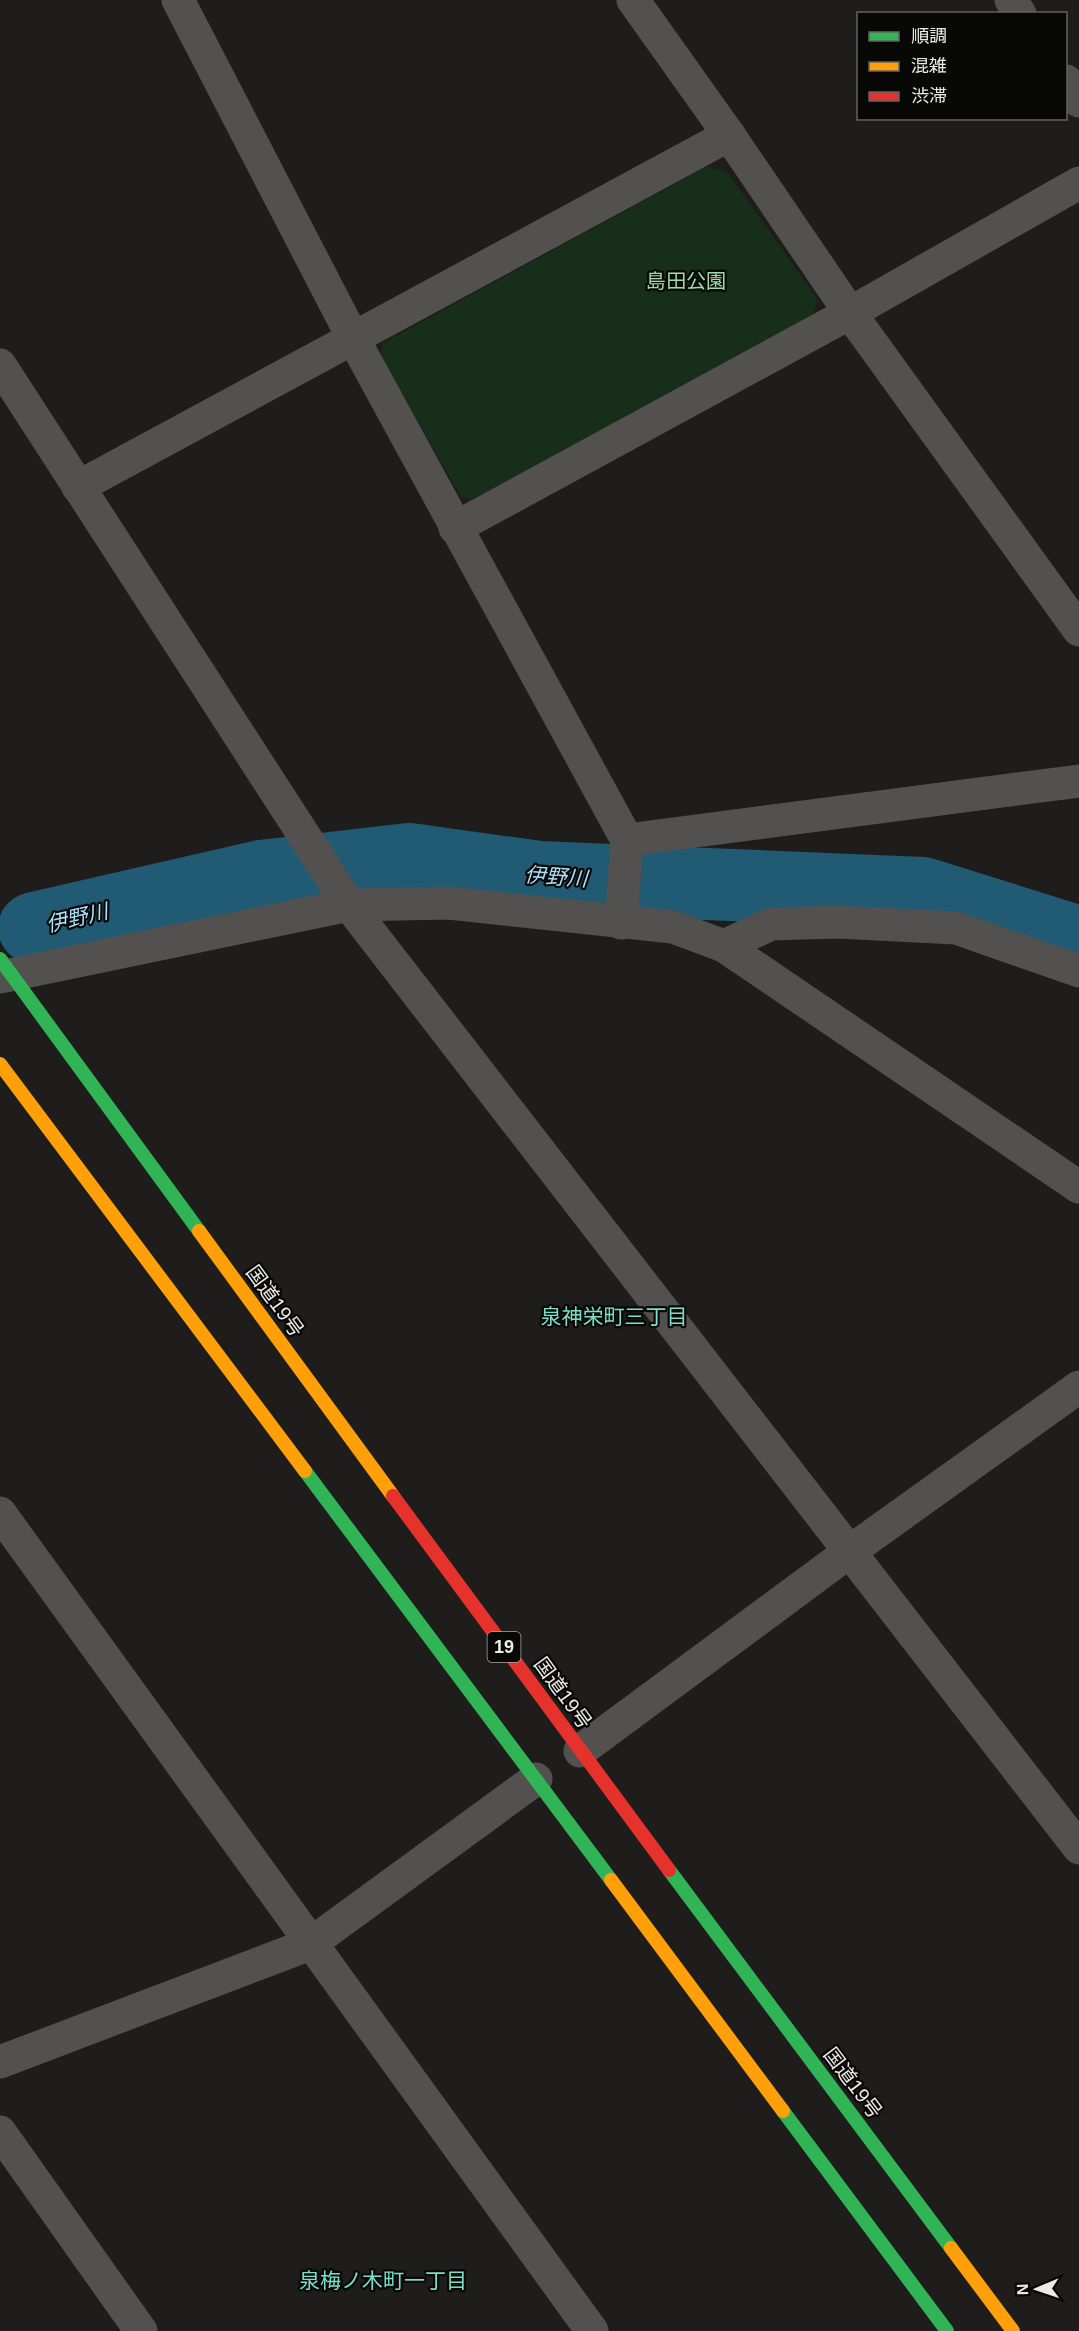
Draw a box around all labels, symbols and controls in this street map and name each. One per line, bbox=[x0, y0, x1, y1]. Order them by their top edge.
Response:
legend bbox=[857, 12, 1067, 120]
text: 順調 bbox=[911, 26, 947, 46]
text: 混雑 bbox=[911, 56, 947, 76]
text: 渋滞 bbox=[911, 86, 947, 106]
park label: 島田公園 bbox=[646, 270, 726, 292]
water label: 伊野川 bbox=[524, 863, 590, 890]
water label: 伊野川 bbox=[44, 899, 112, 936]
street label: 国道19号 bbox=[242, 1261, 308, 1341]
district label: 泉神栄町三丁目 bbox=[541, 1305, 688, 1328]
road number: 19 bbox=[488, 1632, 520, 1662]
street label: 国道19号 bbox=[530, 1653, 596, 1733]
street label: 国道19号 bbox=[819, 2044, 887, 2122]
north arrow bbox=[1007, 2259, 1067, 2319]
district label: 泉梅ノ木町一丁目 bbox=[299, 2269, 467, 2292]
text: N bbox=[1014, 2283, 1031, 2296]

